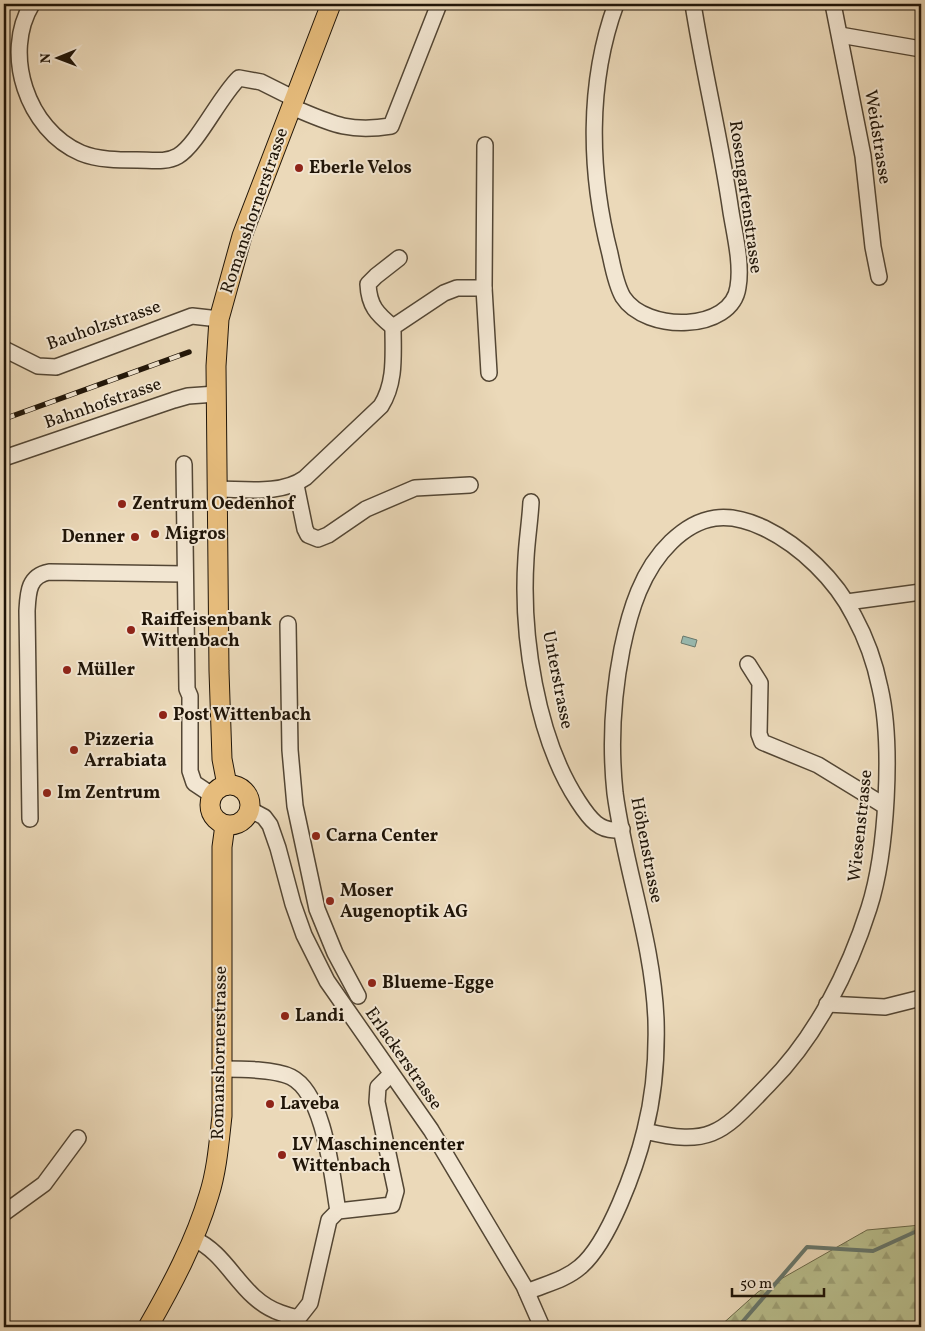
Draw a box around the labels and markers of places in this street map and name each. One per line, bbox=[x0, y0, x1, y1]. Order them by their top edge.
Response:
place label: Eberle Velos bbox=[309, 156, 412, 181]
marker: Eberle Velos bbox=[293, 162, 305, 174]
place label: Zentrum Oedenhof bbox=[132, 492, 297, 517]
marker: Zentrum Oedenhof bbox=[116, 498, 128, 510]
place label: Migros bbox=[165, 522, 226, 547]
place label: Denner bbox=[61, 525, 125, 550]
marker: Migros bbox=[149, 528, 161, 540]
marker: Denner bbox=[129, 531, 141, 543]
place label: Raiffeisenbank Wittenbach bbox=[141, 608, 272, 654]
marker: Raiffeisenbank Wittenbach bbox=[125, 624, 137, 636]
place label: Müller bbox=[77, 658, 135, 683]
marker: Müller bbox=[61, 664, 73, 676]
place label: Post Wittenbach bbox=[173, 703, 312, 728]
marker: Post Wittenbach bbox=[157, 709, 169, 721]
place label: Pizzeria Arrabiata bbox=[84, 728, 167, 774]
marker: Pizzeria Arrabiata bbox=[68, 744, 80, 756]
place label: Im Zentrum bbox=[57, 781, 160, 806]
marker: Im Zentrum bbox=[41, 787, 53, 799]
place label: Carna Center bbox=[326, 824, 439, 849]
marker: Carna Center bbox=[310, 830, 322, 842]
place label: Moser Augenoptik AG bbox=[340, 879, 468, 925]
marker: Moser Augenoptik AG bbox=[324, 895, 336, 907]
place label: Blueme-Egge bbox=[382, 971, 494, 996]
marker: Blueme-Egge bbox=[366, 977, 378, 989]
place label: Landi bbox=[295, 1004, 345, 1029]
marker: Landi bbox=[279, 1010, 291, 1022]
place label: Laveba bbox=[280, 1092, 340, 1117]
marker: Laveba bbox=[264, 1098, 276, 1110]
place label: LV Maschinencenter Wittenbach bbox=[292, 1133, 465, 1179]
marker: LV Maschinencenter Wittenbach bbox=[276, 1149, 288, 1161]

